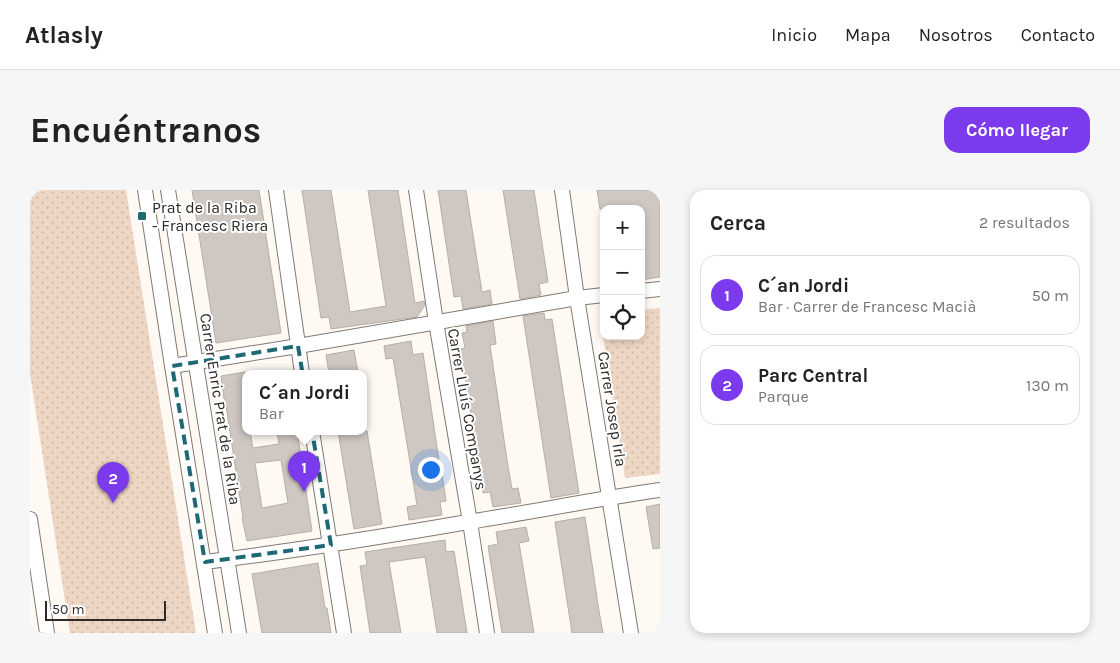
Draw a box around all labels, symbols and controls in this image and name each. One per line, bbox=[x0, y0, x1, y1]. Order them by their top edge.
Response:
text: Atlasly bbox=[25, 21, 103, 49]
text: Inicio bbox=[771, 24, 817, 46]
text: Mapa bbox=[845, 24, 891, 46]
text: Nosotros bbox=[919, 24, 993, 46]
text: Contacto bbox=[1021, 24, 1095, 46]
button: Cómo llegar bbox=[944, 107, 1090, 153]
text: Encuéntranos bbox=[30, 110, 261, 151]
place label: Prat de la Riba - Francesc Riera bbox=[152, 198, 268, 235]
map controls bbox=[600, 205, 645, 340]
button: + bbox=[600, 205, 645, 250]
marker: Prat de la Riba - Francesc Riera bbox=[136, 210, 148, 222]
text: Cerca bbox=[710, 211, 766, 235]
text: 2 resultados bbox=[979, 213, 1070, 232]
button: − bbox=[600, 250, 645, 295]
text: C´an Jordi bbox=[758, 275, 849, 297]
text: 1 bbox=[724, 286, 730, 305]
text: 50 m bbox=[1032, 286, 1069, 305]
button: locate bbox=[600, 295, 645, 340]
text: Bar · Carrer de Francesc Macià bbox=[758, 297, 976, 316]
street label: Carrer Enric Prat de la Riba bbox=[196, 312, 245, 506]
street label: Carrer Lluís Companys bbox=[444, 327, 491, 491]
street label: Carrer Josep Irla bbox=[594, 350, 631, 468]
text: Parc Central bbox=[758, 365, 868, 387]
popup bbox=[242, 370, 367, 435]
text: 2 bbox=[722, 376, 732, 395]
text: 130 m bbox=[1026, 376, 1069, 395]
text: C´an Jordi bbox=[259, 382, 350, 404]
text: Parque bbox=[758, 387, 809, 406]
text: Bar bbox=[259, 404, 283, 423]
pin: 1 bbox=[288, 451, 320, 492]
your location bbox=[418, 457, 444, 483]
pin: 2 bbox=[97, 462, 129, 503]
scale bar bbox=[45, 598, 166, 621]
text: 50 m bbox=[52, 601, 85, 618]

